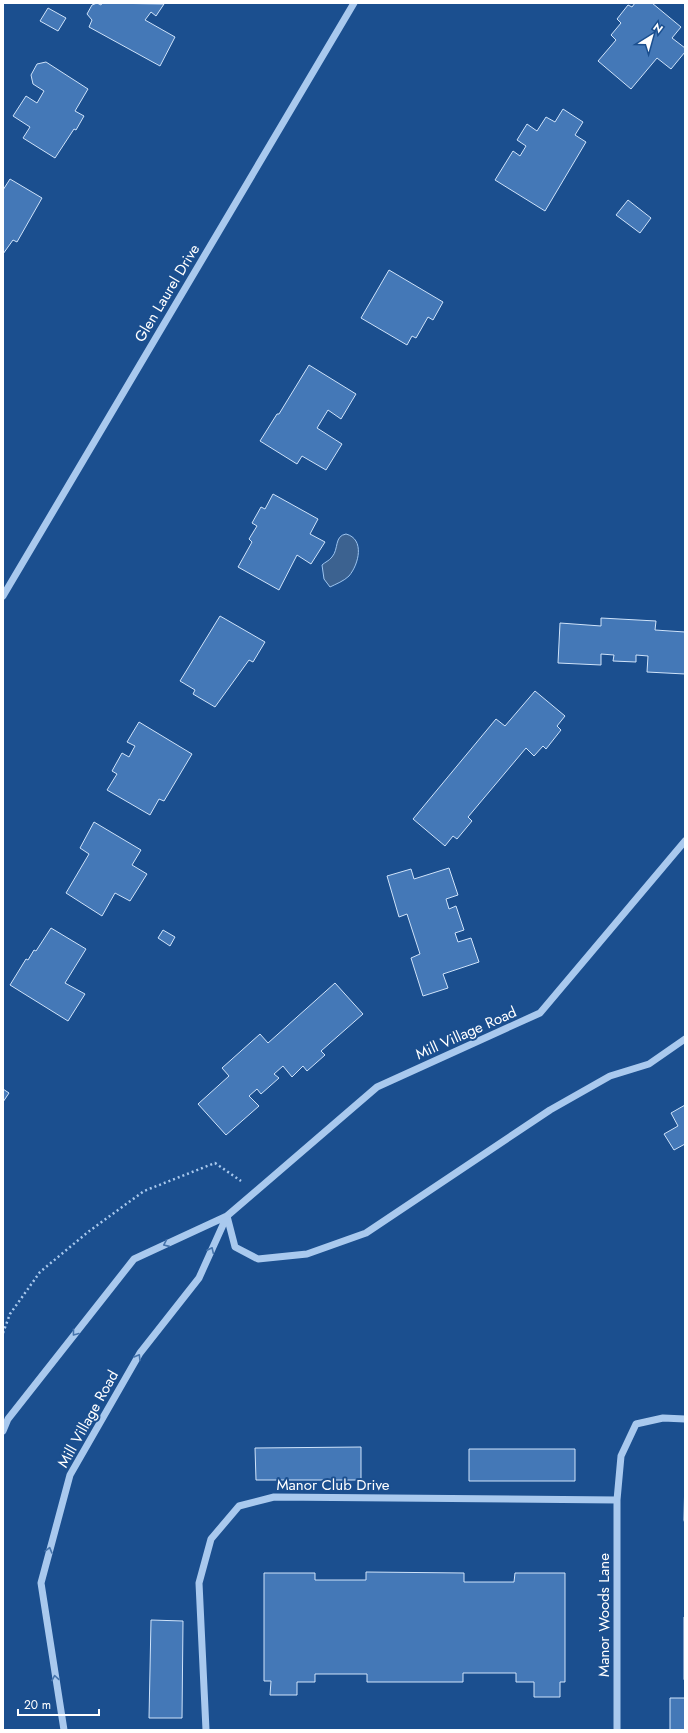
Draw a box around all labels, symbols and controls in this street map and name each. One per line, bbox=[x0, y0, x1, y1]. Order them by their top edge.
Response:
north arrow bbox=[632, 16, 672, 56]
text: N bbox=[650, 19, 666, 37]
street label: Glen Laurel Drive bbox=[129, 240, 205, 346]
street label: Mill Village Road bbox=[412, 1001, 520, 1065]
one-way arrow bbox=[163, 1239, 170, 1247]
one-way arrow bbox=[206, 1247, 214, 1255]
one-way arrow bbox=[73, 1328, 80, 1335]
one-way arrow bbox=[133, 1354, 140, 1361]
street label: Mill Village Road bbox=[52, 1366, 124, 1472]
street label: Manor Club Drive bbox=[276, 1474, 390, 1496]
one-way arrow bbox=[45, 1547, 53, 1553]
street label: Manor Woods Lane bbox=[593, 1553, 615, 1677]
one-way arrow bbox=[51, 1675, 60, 1681]
scale bar bbox=[18, 1691, 99, 1717]
text: 20 m bbox=[24, 1696, 51, 1714]

